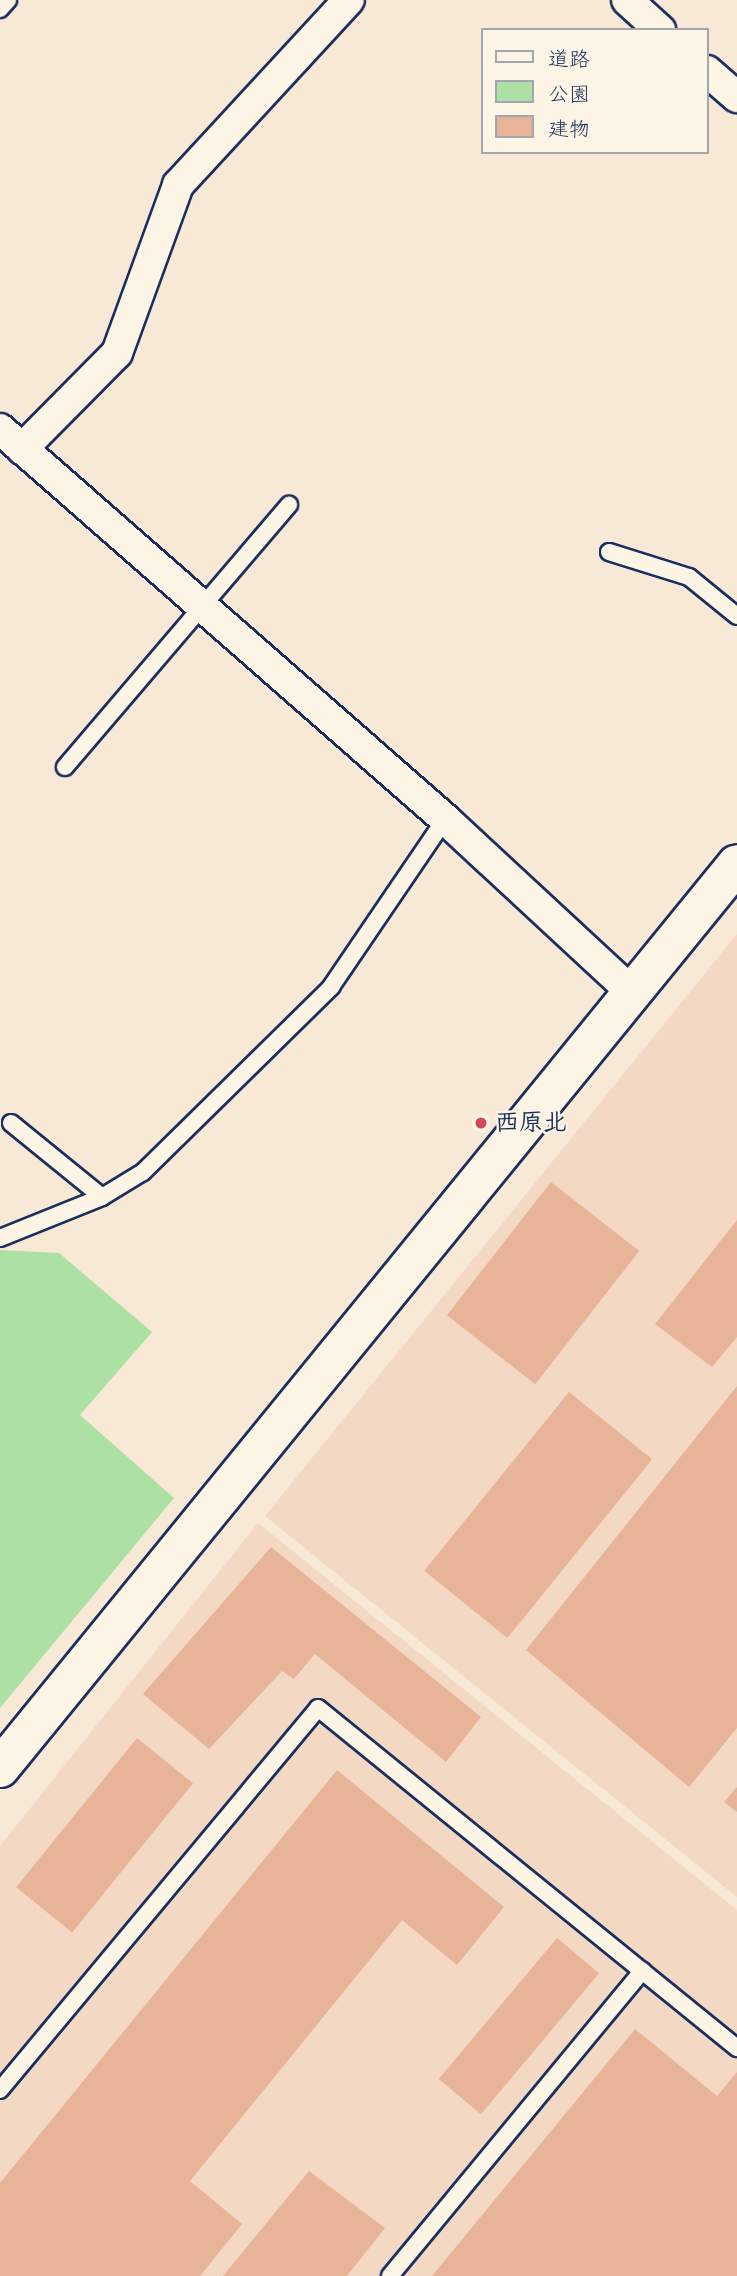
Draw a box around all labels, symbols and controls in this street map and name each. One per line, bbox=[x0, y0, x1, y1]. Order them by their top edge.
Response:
legend bbox=[482, 28, 709, 154]
text: 道路 bbox=[548, 47, 590, 71]
text: 公園 bbox=[548, 82, 590, 106]
text: 建物 bbox=[548, 117, 590, 141]
place label: 西原北 bbox=[495, 1109, 567, 1137]
marker: 西原北 bbox=[473, 1115, 489, 1131]

